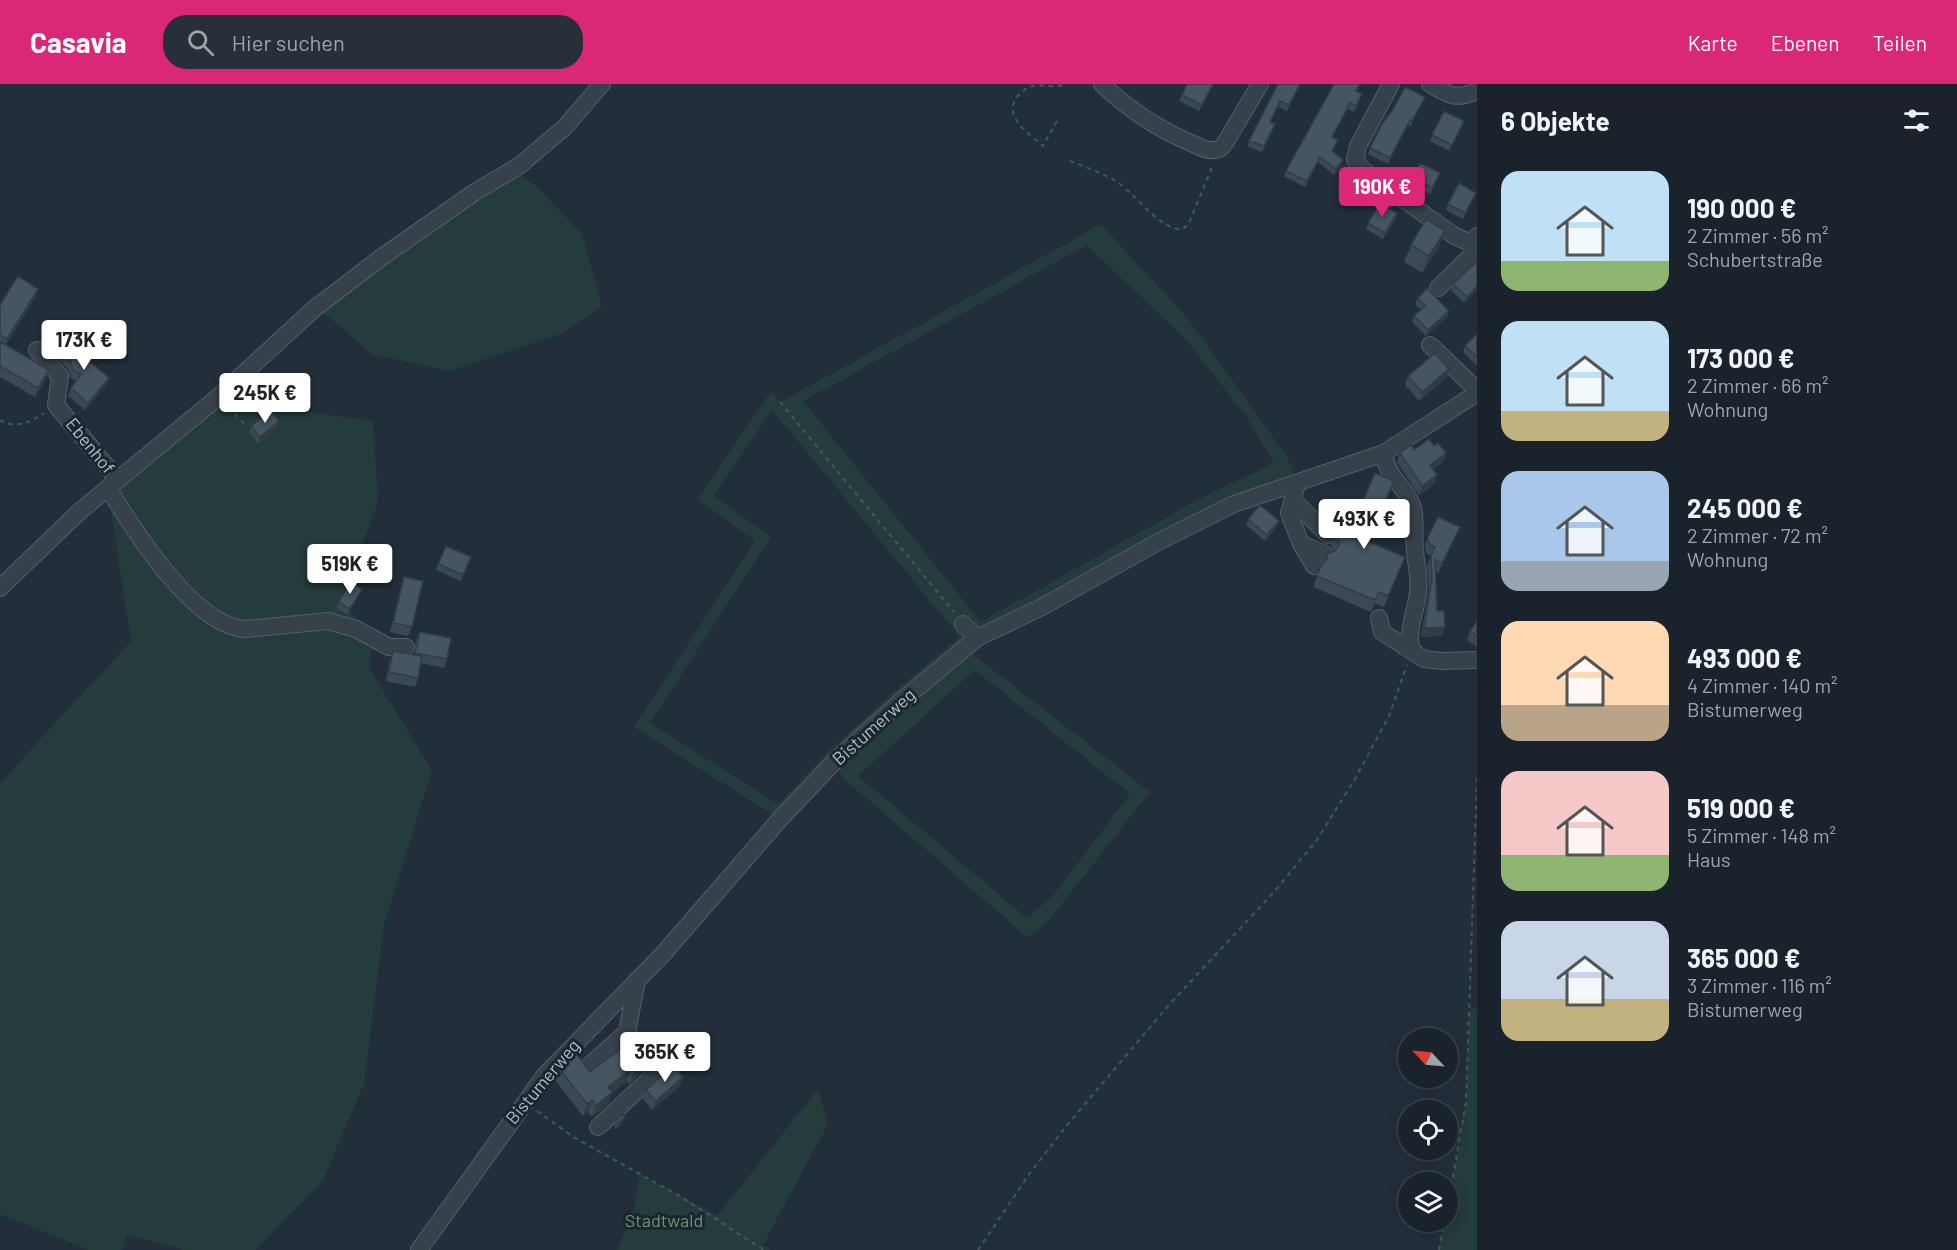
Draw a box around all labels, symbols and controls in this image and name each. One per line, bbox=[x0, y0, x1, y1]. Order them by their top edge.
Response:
search box bbox=[163, 15, 583, 69]
text: Casavia bbox=[30, 25, 127, 59]
icon: search bbox=[184, 26, 217, 59]
text: Hier suchen bbox=[232, 29, 345, 55]
text: Karte bbox=[1688, 30, 1738, 55]
text: Ebenen bbox=[1771, 30, 1840, 55]
text: Teilen bbox=[1873, 30, 1927, 55]
icon: filters bbox=[1900, 104, 1933, 137]
text: 6 Objekte bbox=[1501, 105, 1610, 136]
pin: 190K € bbox=[1333, 167, 1431, 218]
text: 190K € bbox=[1353, 174, 1411, 198]
text: 190 000 € bbox=[1687, 192, 1796, 223]
icon: home bbox=[1549, 195, 1621, 267]
text: 2 Zimmer · 56 m² bbox=[1687, 223, 1829, 247]
text: Schubertstraße bbox=[1687, 247, 1823, 271]
pin: 173K € bbox=[35, 320, 133, 371]
text: 173K € bbox=[56, 327, 113, 351]
text: 173 000 € bbox=[1687, 342, 1794, 373]
icon: home bbox=[1549, 345, 1621, 417]
pin: 245K € bbox=[216, 373, 314, 424]
text: 2 Zimmer · 66 m² bbox=[1687, 373, 1829, 397]
text: 245K € bbox=[233, 380, 297, 404]
text: Wohnung bbox=[1687, 397, 1768, 421]
street label: Ebenhof bbox=[62, 413, 120, 478]
text: 245 000 € bbox=[1687, 492, 1803, 523]
icon: home bbox=[1549, 495, 1621, 567]
pin: 493K € bbox=[1315, 499, 1413, 550]
text: 493K € bbox=[1333, 506, 1395, 530]
text: 2 Zimmer · 72 m² bbox=[1687, 523, 1828, 547]
pin: 519K € bbox=[301, 544, 399, 595]
text: Wohnung bbox=[1687, 547, 1768, 571]
text: 519K € bbox=[321, 551, 379, 575]
text: 493 000 € bbox=[1687, 642, 1802, 673]
icon: home bbox=[1549, 645, 1621, 717]
text: 4 Zimmer · 140 m² bbox=[1687, 673, 1838, 697]
street label: Bistumerweg bbox=[827, 683, 919, 769]
text: Bistumerweg bbox=[1687, 697, 1803, 721]
text: 519 000 € bbox=[1687, 792, 1795, 823]
icon: home bbox=[1549, 795, 1621, 867]
text: 5 Zimmer · 148 m² bbox=[1687, 823, 1836, 847]
text: Haus bbox=[1687, 847, 1731, 871]
text: 365 000 € bbox=[1687, 942, 1800, 973]
icon: home bbox=[1549, 945, 1621, 1017]
text: 3 Zimmer · 116 m² bbox=[1687, 973, 1832, 997]
text: Bistumerweg bbox=[1687, 997, 1803, 1021]
north arrow bbox=[1398, 1028, 1458, 1088]
map controls bbox=[1398, 1028, 1458, 1232]
pin: 365K € bbox=[616, 1032, 714, 1083]
street label: Bistumerweg bbox=[500, 1034, 584, 1128]
text: 365K € bbox=[634, 1039, 696, 1063]
button: locate bbox=[1398, 1100, 1458, 1160]
button: layers bbox=[1398, 1172, 1458, 1232]
park label: Stadtwald bbox=[625, 1209, 703, 1231]

